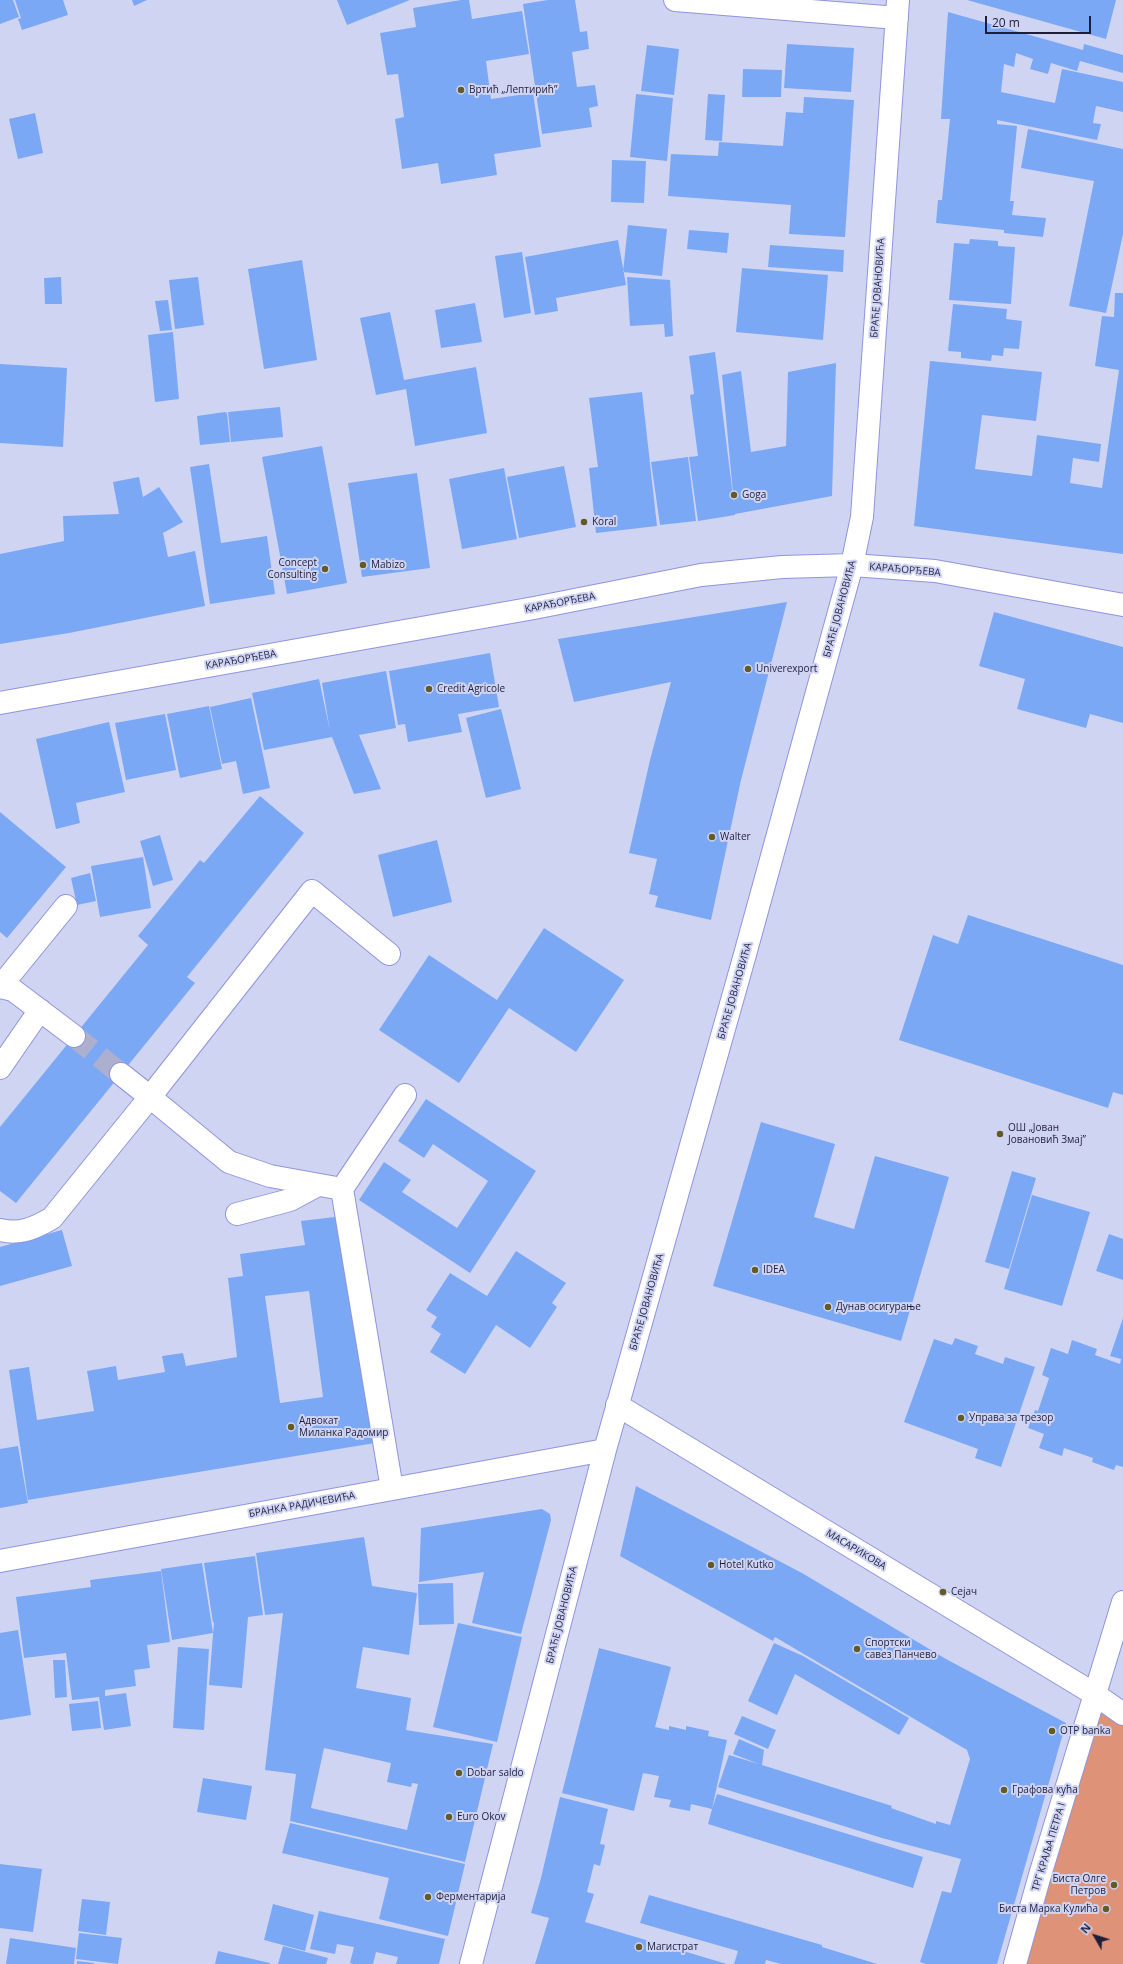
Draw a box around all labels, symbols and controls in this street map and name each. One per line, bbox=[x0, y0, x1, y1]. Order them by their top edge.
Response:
scale bar bbox=[987, 8, 1093, 34]
text: 20 m bbox=[992, 14, 1020, 31]
place label: Вртић „Лептирић” bbox=[469, 84, 557, 96]
marker: Вртић „Лептирић” bbox=[456, 85, 466, 95]
street label: БРАЋЕ ЈОВАНОВИЋА bbox=[869, 238, 887, 338]
place label: Goga bbox=[742, 489, 766, 501]
marker: Goga bbox=[729, 490, 739, 500]
place label: Koral bbox=[592, 516, 616, 528]
marker: Koral bbox=[579, 517, 589, 527]
place label: Concept Consulting bbox=[267, 557, 317, 580]
place label: Mabizo bbox=[371, 559, 405, 571]
street label: БРАЋЕ ЈОВАНОВИЋА bbox=[821, 559, 859, 659]
marker: Mabizo bbox=[358, 560, 368, 570]
street label: КАРАЂОРЂЕВА bbox=[869, 561, 941, 579]
marker: Concept Consulting bbox=[320, 564, 330, 574]
street label: КАРАЂОРЂЕВА bbox=[524, 590, 596, 616]
street label: КАРАЂОРЂЕВА bbox=[205, 648, 277, 672]
place label: Univerexport bbox=[756, 663, 817, 675]
marker: Univerexport bbox=[743, 664, 753, 674]
place label: Credit Agricole bbox=[437, 683, 505, 695]
marker: Credit Agricole bbox=[424, 684, 434, 694]
place label: Walter bbox=[720, 831, 751, 843]
marker: Walter bbox=[707, 832, 717, 842]
street label: БРАЋЕ ЈОВАНОВИЋА bbox=[715, 941, 755, 1041]
place label: ОШ „Јован Јовановић Змај” bbox=[1008, 1122, 1086, 1146]
marker: ОШ „Јован Јовановић Змај” bbox=[995, 1129, 1005, 1139]
street label: БРАЋЕ ЈОВАНОВИЋА bbox=[627, 1252, 667, 1352]
place label: IDEA bbox=[763, 1264, 785, 1276]
marker: IDEA bbox=[750, 1265, 760, 1275]
place label: Дунав осигурање bbox=[836, 1301, 921, 1313]
marker: Дунав осигурање bbox=[823, 1302, 833, 1312]
place label: Управа за трезор bbox=[969, 1412, 1053, 1424]
marker: Управа за трезор bbox=[956, 1413, 966, 1423]
place label: Адвокат Миланка Радомир bbox=[299, 1415, 388, 1438]
marker: Адвокат Миланка Радомир bbox=[286, 1422, 296, 1432]
street label: БРАНКА РАДИЧЕВИЋА bbox=[248, 1490, 356, 1520]
street label: МАСАРИКОВА bbox=[824, 1527, 888, 1573]
place label: Hotel Kutko bbox=[719, 1559, 774, 1571]
marker: Hotel Kutko bbox=[706, 1560, 716, 1570]
street label: БРАЋЕ ЈОВАНОВИЋА bbox=[544, 1565, 580, 1665]
place label: Сејач bbox=[951, 1586, 977, 1598]
marker: Сејач bbox=[938, 1587, 948, 1597]
place label: Спортски савез Панчево bbox=[865, 1637, 937, 1660]
marker: Спортски савез Панчево bbox=[852, 1644, 862, 1654]
place label: OTP banka bbox=[1060, 1725, 1111, 1737]
marker: OTP banka bbox=[1047, 1726, 1057, 1736]
place label: Dobar saldo bbox=[467, 1767, 524, 1779]
marker: Dobar saldo bbox=[454, 1768, 464, 1778]
place label: Графова кућа bbox=[1012, 1784, 1078, 1796]
marker: Графова кућа bbox=[999, 1785, 1009, 1795]
street label: ТРГ КРАЉА ПЕТРА I bbox=[1030, 1801, 1068, 1893]
place label: Euro Okov bbox=[457, 1811, 505, 1823]
marker: Euro Okov bbox=[444, 1812, 454, 1822]
place label: Биста Олге Петров bbox=[1052, 1873, 1106, 1896]
marker: Биста Олге Петров bbox=[1109, 1880, 1119, 1890]
place label: Ферментарија bbox=[436, 1891, 506, 1903]
marker: Ферментарија bbox=[423, 1892, 433, 1902]
place label: Биста Марка Кулића bbox=[999, 1903, 1098, 1915]
marker: Биста Марка Кулића bbox=[1101, 1904, 1111, 1914]
north arrow bbox=[1075, 1916, 1115, 1956]
text: N bbox=[1077, 1920, 1094, 1936]
place label: Магистрат bbox=[647, 1941, 698, 1953]
marker: Магистрат bbox=[634, 1942, 644, 1952]

